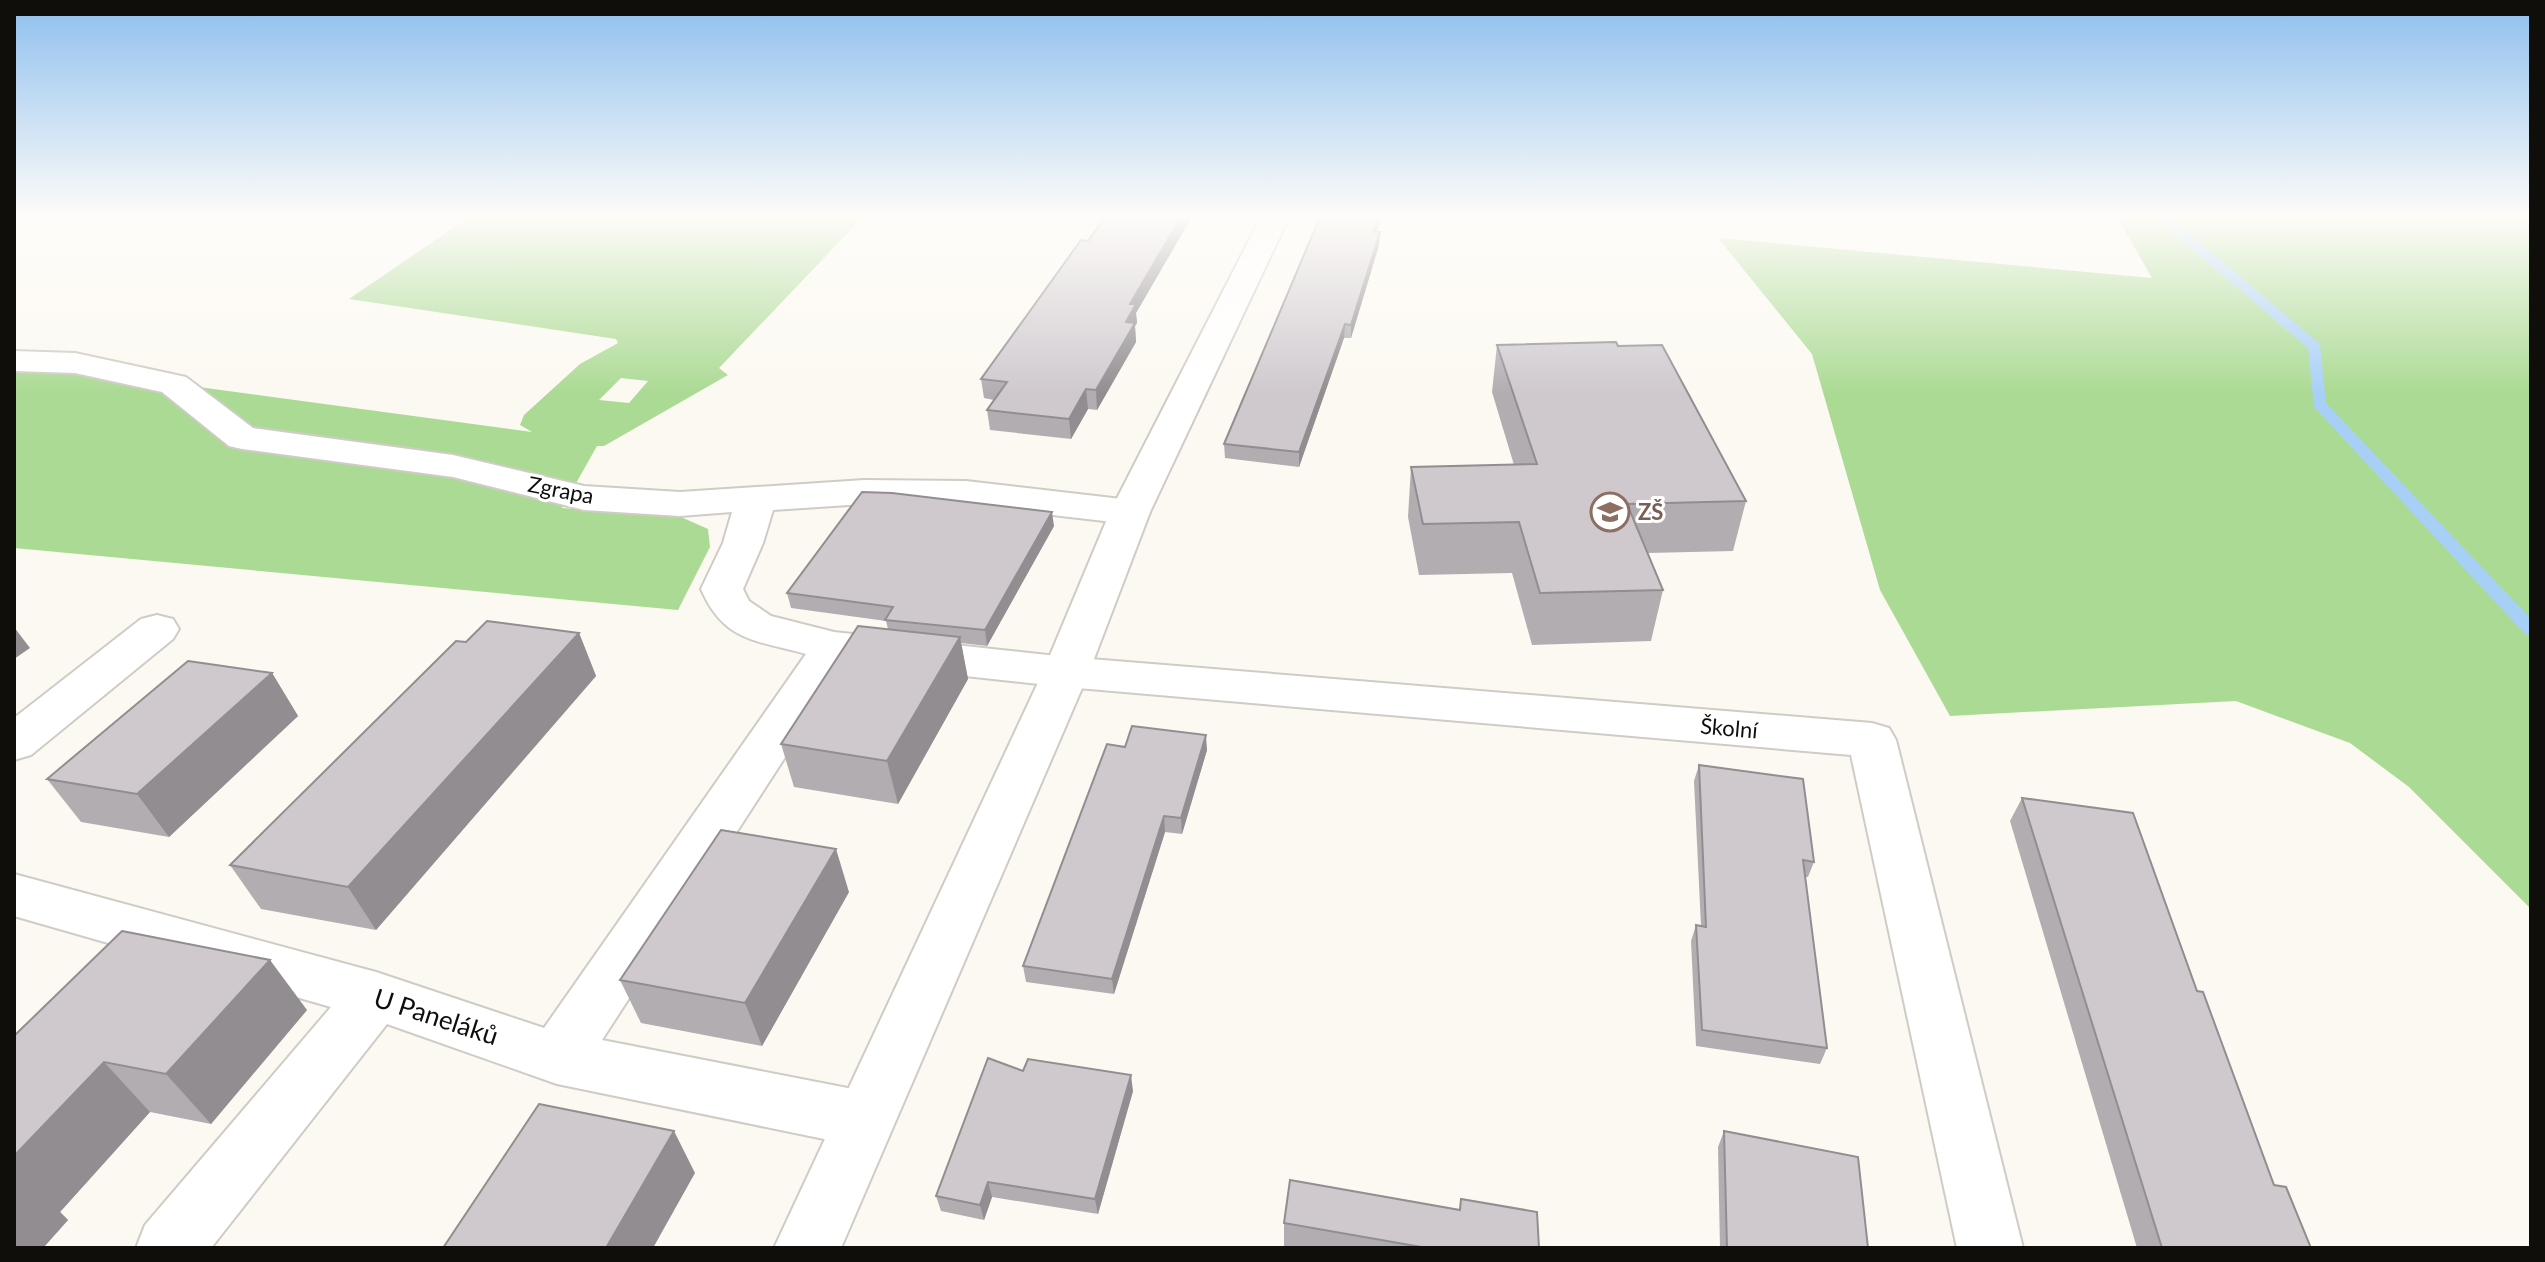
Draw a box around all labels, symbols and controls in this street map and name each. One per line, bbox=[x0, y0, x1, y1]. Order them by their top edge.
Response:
street label: Zgrapa bbox=[526, 470, 596, 509]
school or university icon: ZŠ bbox=[1589, 491, 1631, 533]
place label: ZŠ bbox=[1638, 498, 1663, 525]
street label: Školní bbox=[1699, 712, 1760, 744]
street label: U Paneláků bbox=[370, 981, 503, 1051]

